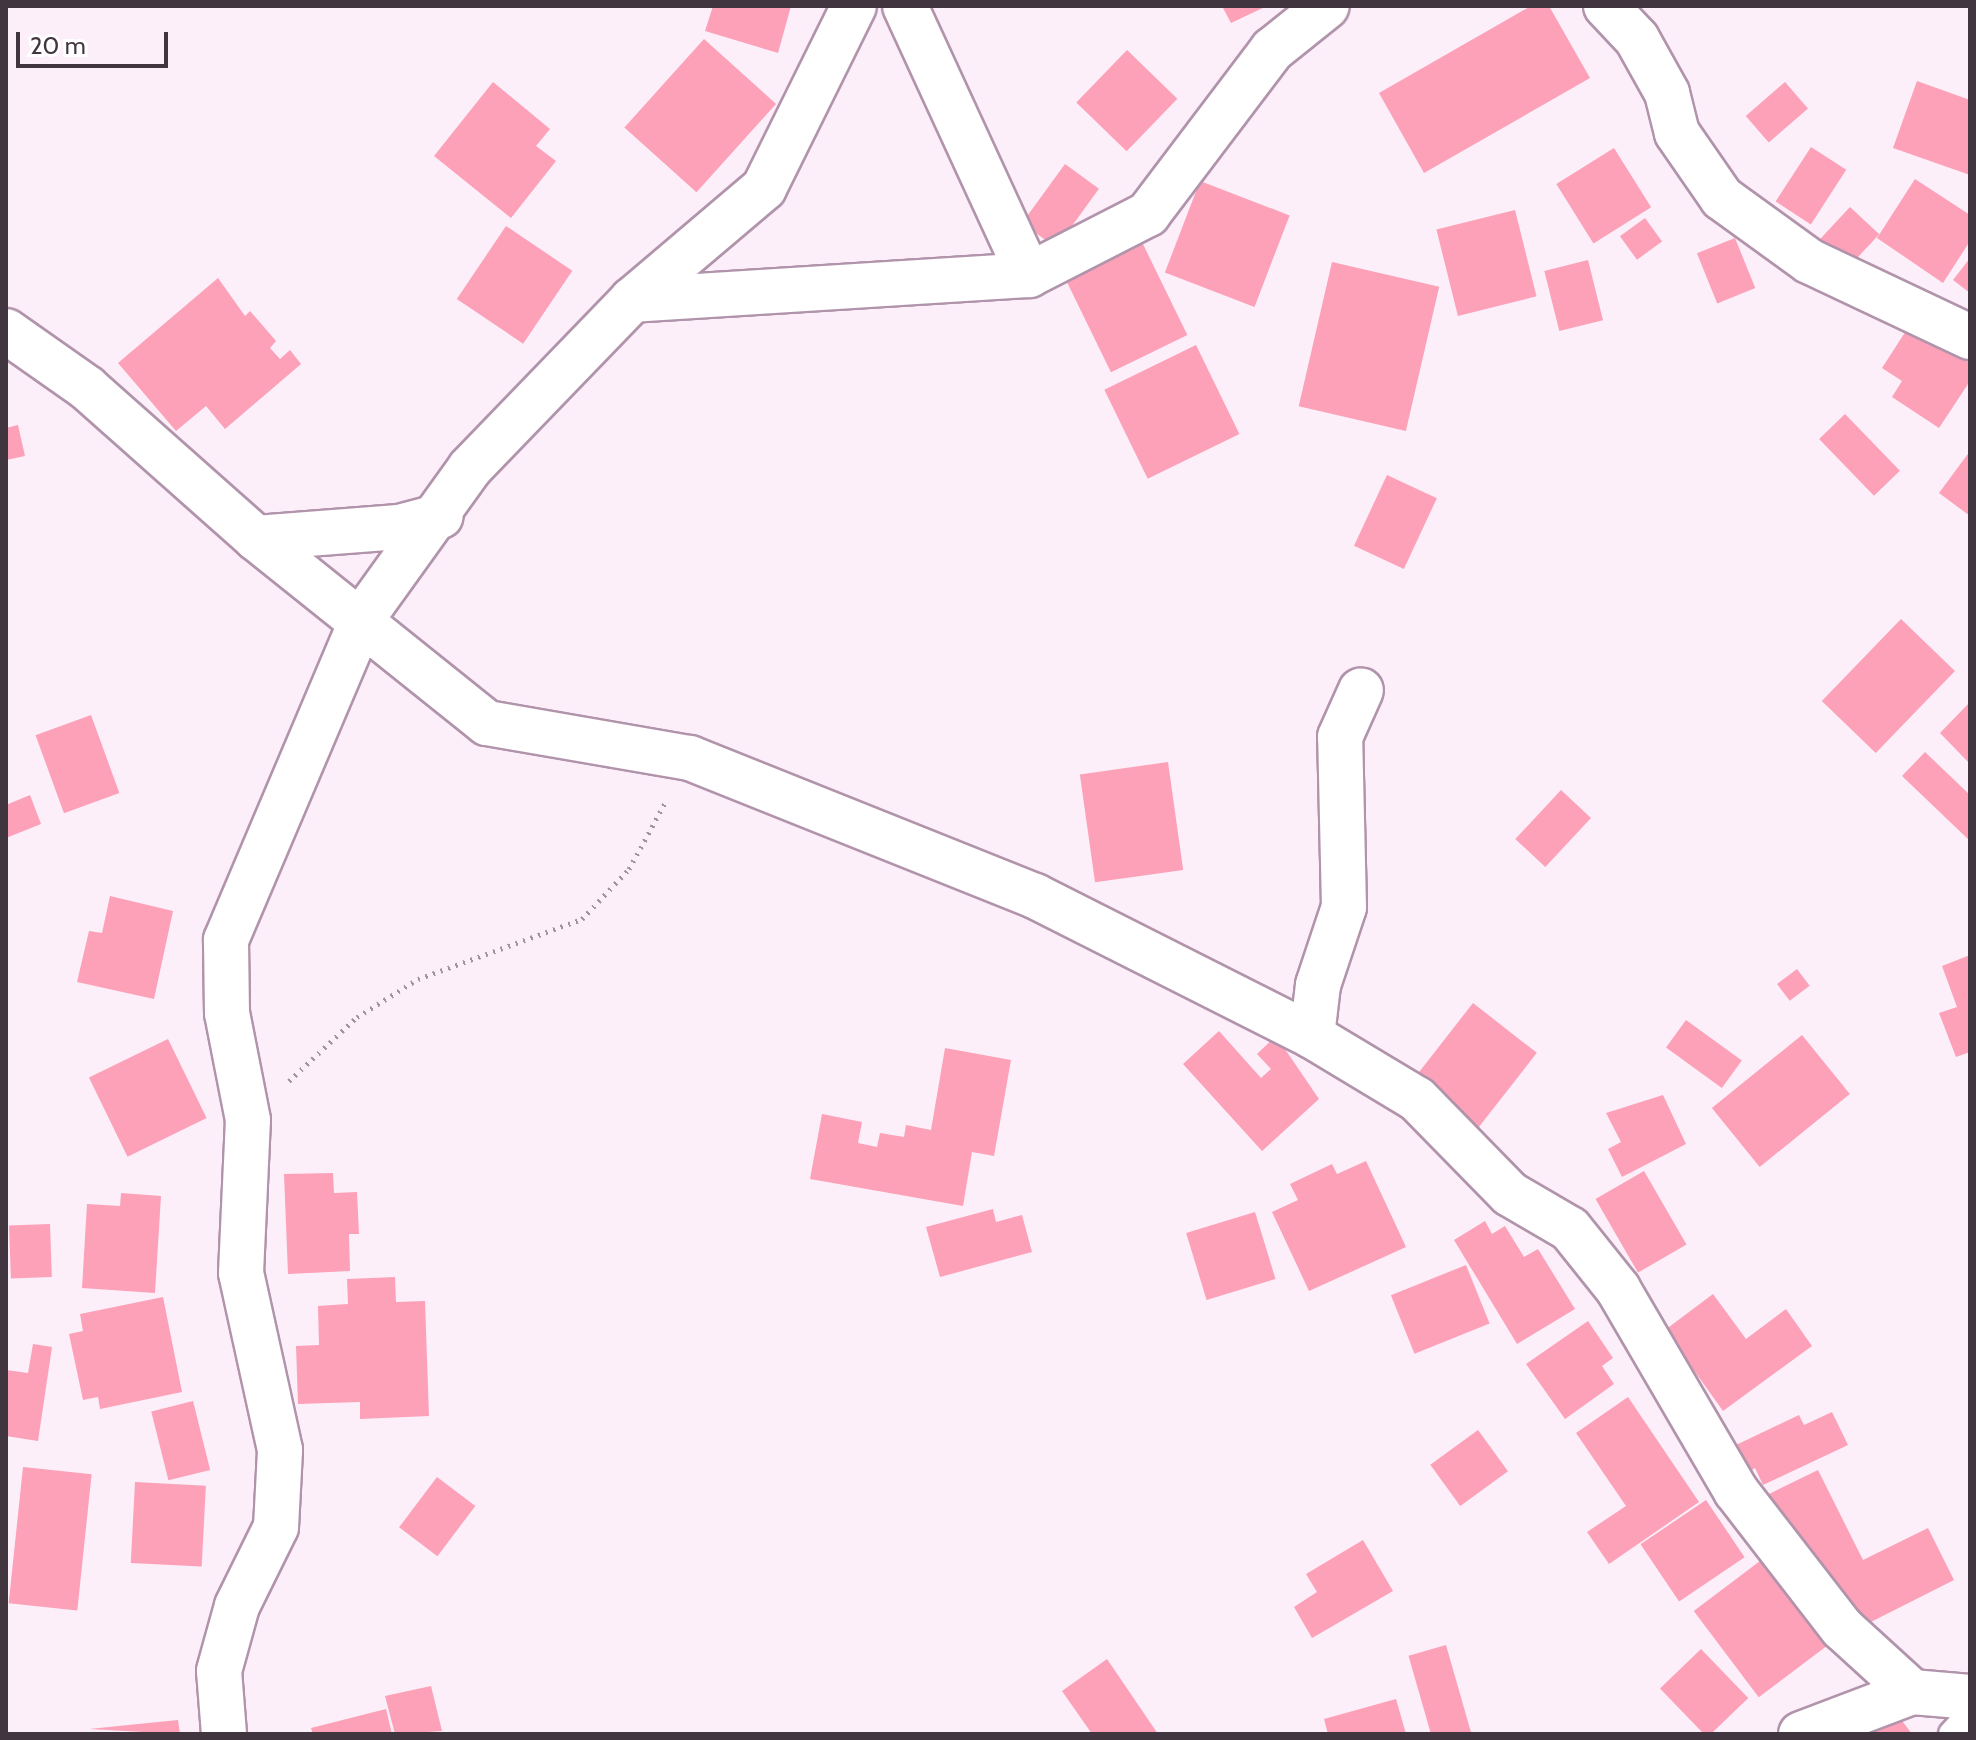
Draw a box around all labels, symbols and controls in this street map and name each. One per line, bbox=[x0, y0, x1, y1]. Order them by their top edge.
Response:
scale bar bbox=[20, 16, 172, 66]
text: 20 m bbox=[30, 31, 86, 60]

